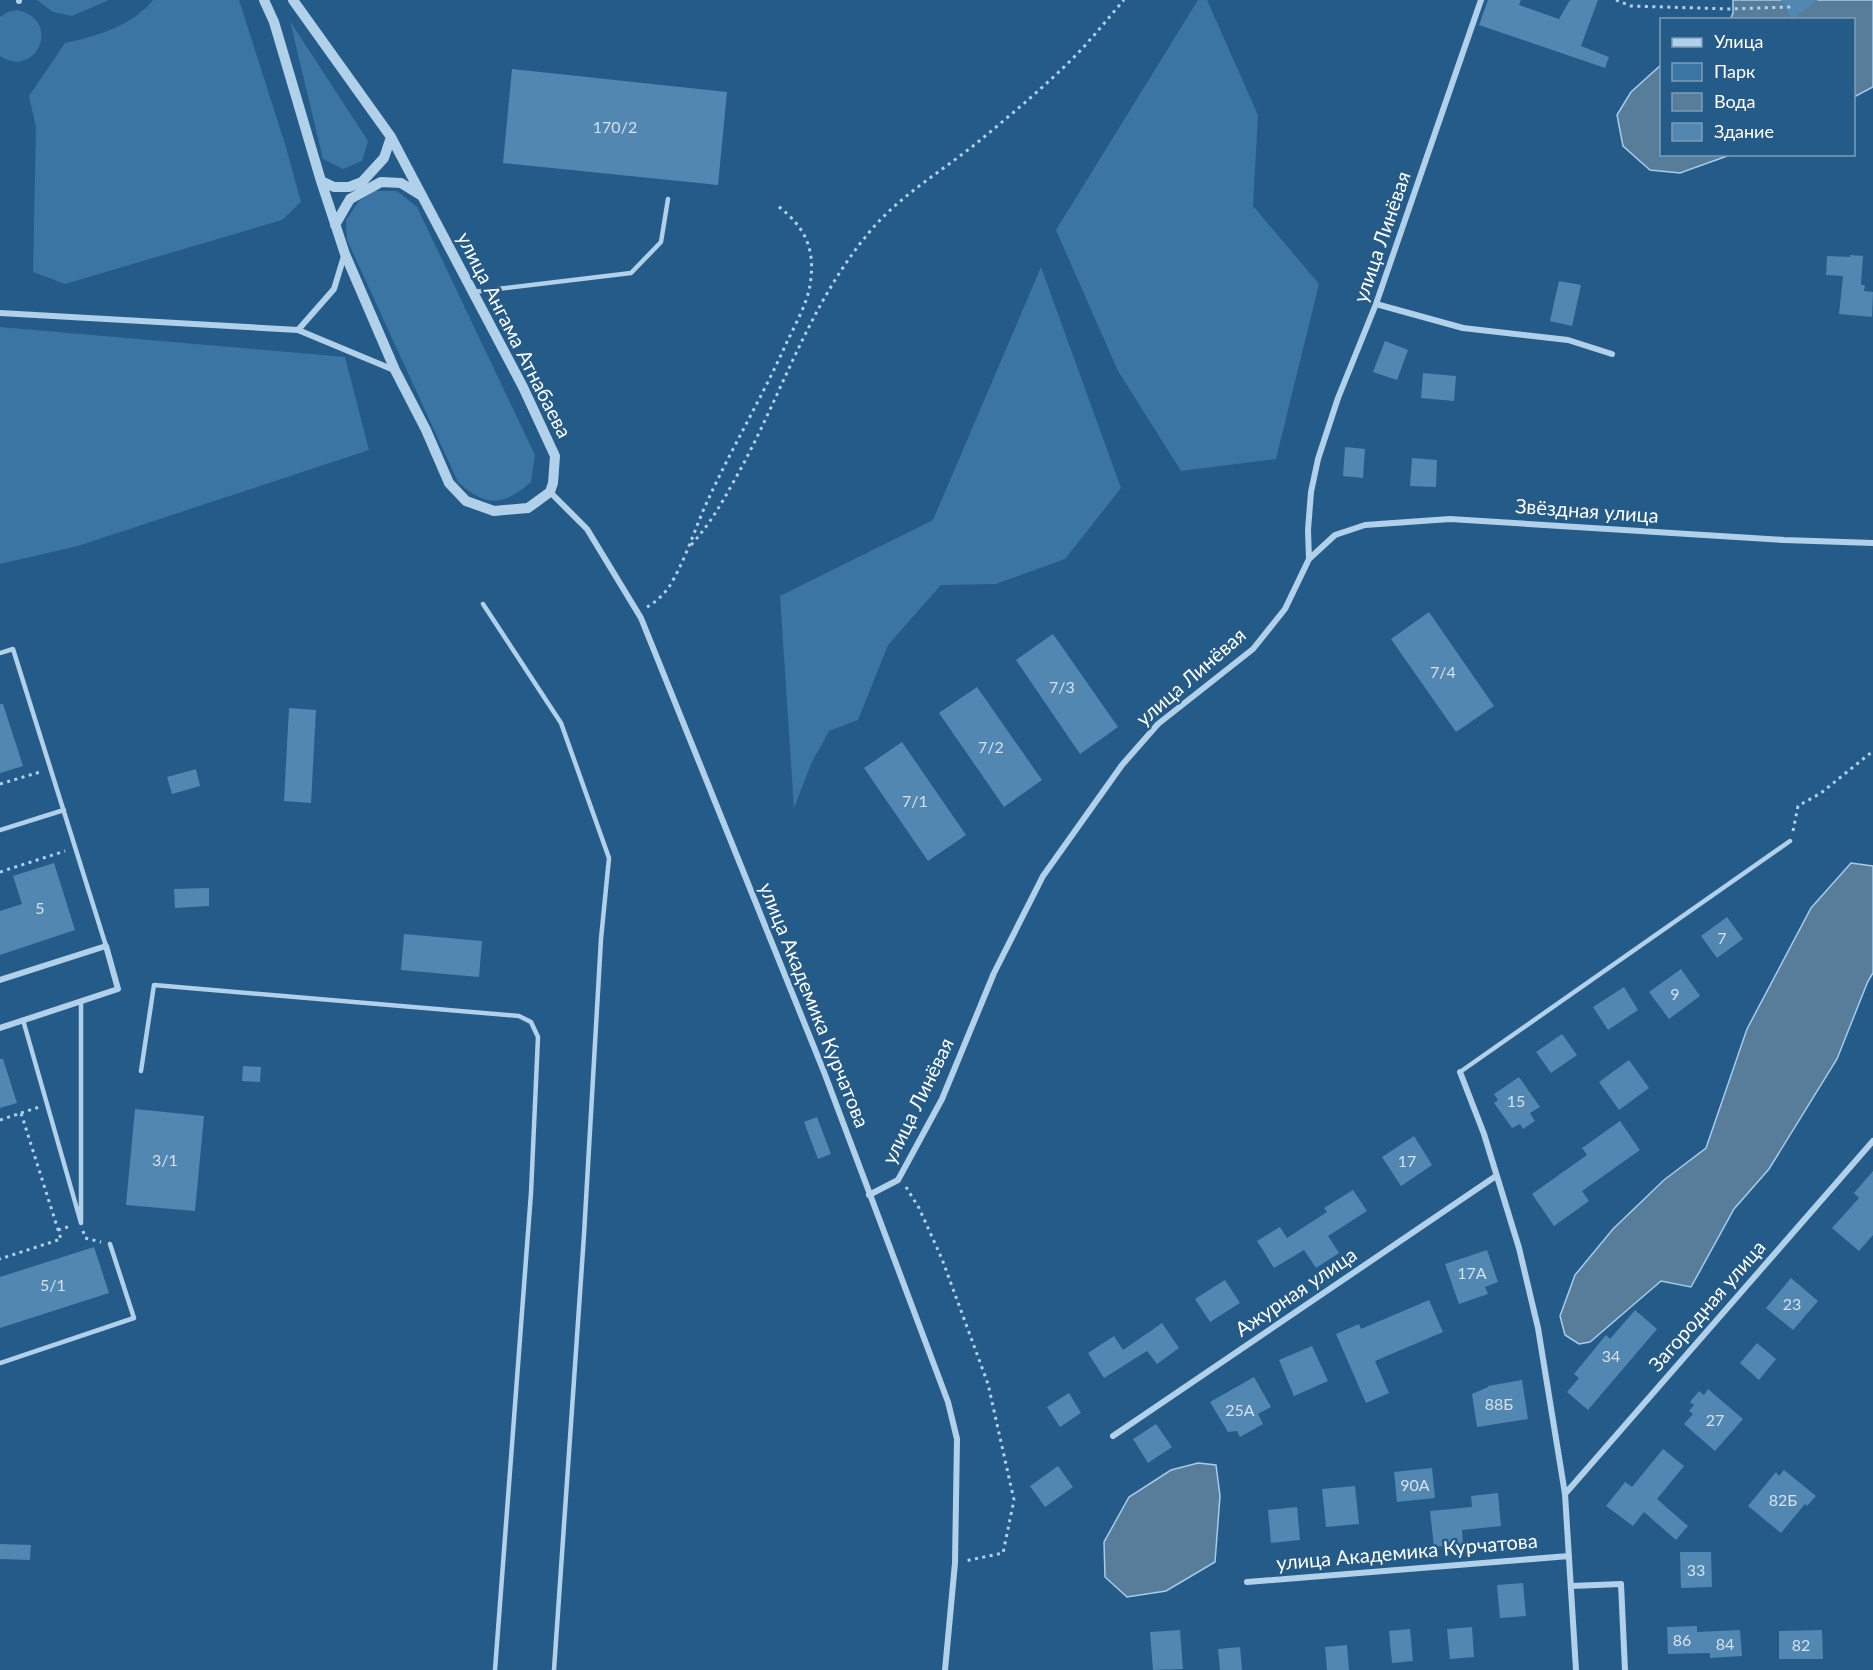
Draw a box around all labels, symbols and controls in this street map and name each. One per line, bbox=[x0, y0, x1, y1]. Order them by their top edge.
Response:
legend bbox=[1660, 18, 1855, 156]
text: Улица bbox=[1714, 30, 1764, 52]
text: Парк bbox=[1714, 60, 1756, 82]
text: Вода bbox=[1714, 90, 1755, 112]
house number: 170/2 bbox=[593, 117, 637, 136]
text: Здание bbox=[1714, 120, 1774, 142]
street label: улица Линёвая bbox=[1347, 168, 1415, 305]
street label: улица Ангама Атнабаева bbox=[453, 228, 577, 441]
street label: Звёздная улица bbox=[1514, 493, 1660, 527]
street label: улица Линёвая bbox=[1131, 622, 1250, 730]
house number: 7/4 bbox=[1430, 662, 1456, 681]
house number: 7/3 bbox=[1049, 677, 1075, 696]
house number: 7/2 bbox=[978, 737, 1004, 756]
house number: 7/1 bbox=[902, 791, 928, 810]
street label: улица Академика Курчатова bbox=[755, 879, 875, 1131]
house number: 5 bbox=[35, 898, 45, 917]
house number: 7 bbox=[1717, 928, 1727, 947]
house number: 9 bbox=[1670, 984, 1680, 1003]
street label: улица Линёвая bbox=[876, 1034, 958, 1167]
house number: 15 bbox=[1507, 1091, 1525, 1110]
house number: 3/1 bbox=[152, 1150, 178, 1169]
house number: 17 bbox=[1398, 1151, 1416, 1170]
street label: Загородная улица bbox=[1643, 1235, 1770, 1376]
street label: Ажурная улица bbox=[1230, 1242, 1361, 1341]
house number: 17А bbox=[1457, 1263, 1487, 1282]
house number: 5/1 bbox=[40, 1275, 66, 1294]
house number: 23 bbox=[1783, 1294, 1801, 1313]
house number: 34 bbox=[1602, 1346, 1620, 1365]
house number: 88Б bbox=[1485, 1394, 1513, 1413]
house number: 25А bbox=[1225, 1400, 1255, 1419]
house number: 27 bbox=[1706, 1410, 1724, 1429]
house number: 90А bbox=[1400, 1475, 1430, 1494]
house number: 82Б bbox=[1769, 1490, 1797, 1509]
street label: улица Академика Курчатова bbox=[1275, 1528, 1538, 1574]
house number: 33 bbox=[1687, 1560, 1705, 1579]
house number: 86 bbox=[1673, 1630, 1691, 1649]
house number: 84 bbox=[1716, 1634, 1734, 1653]
house number: 82 bbox=[1792, 1635, 1810, 1654]

